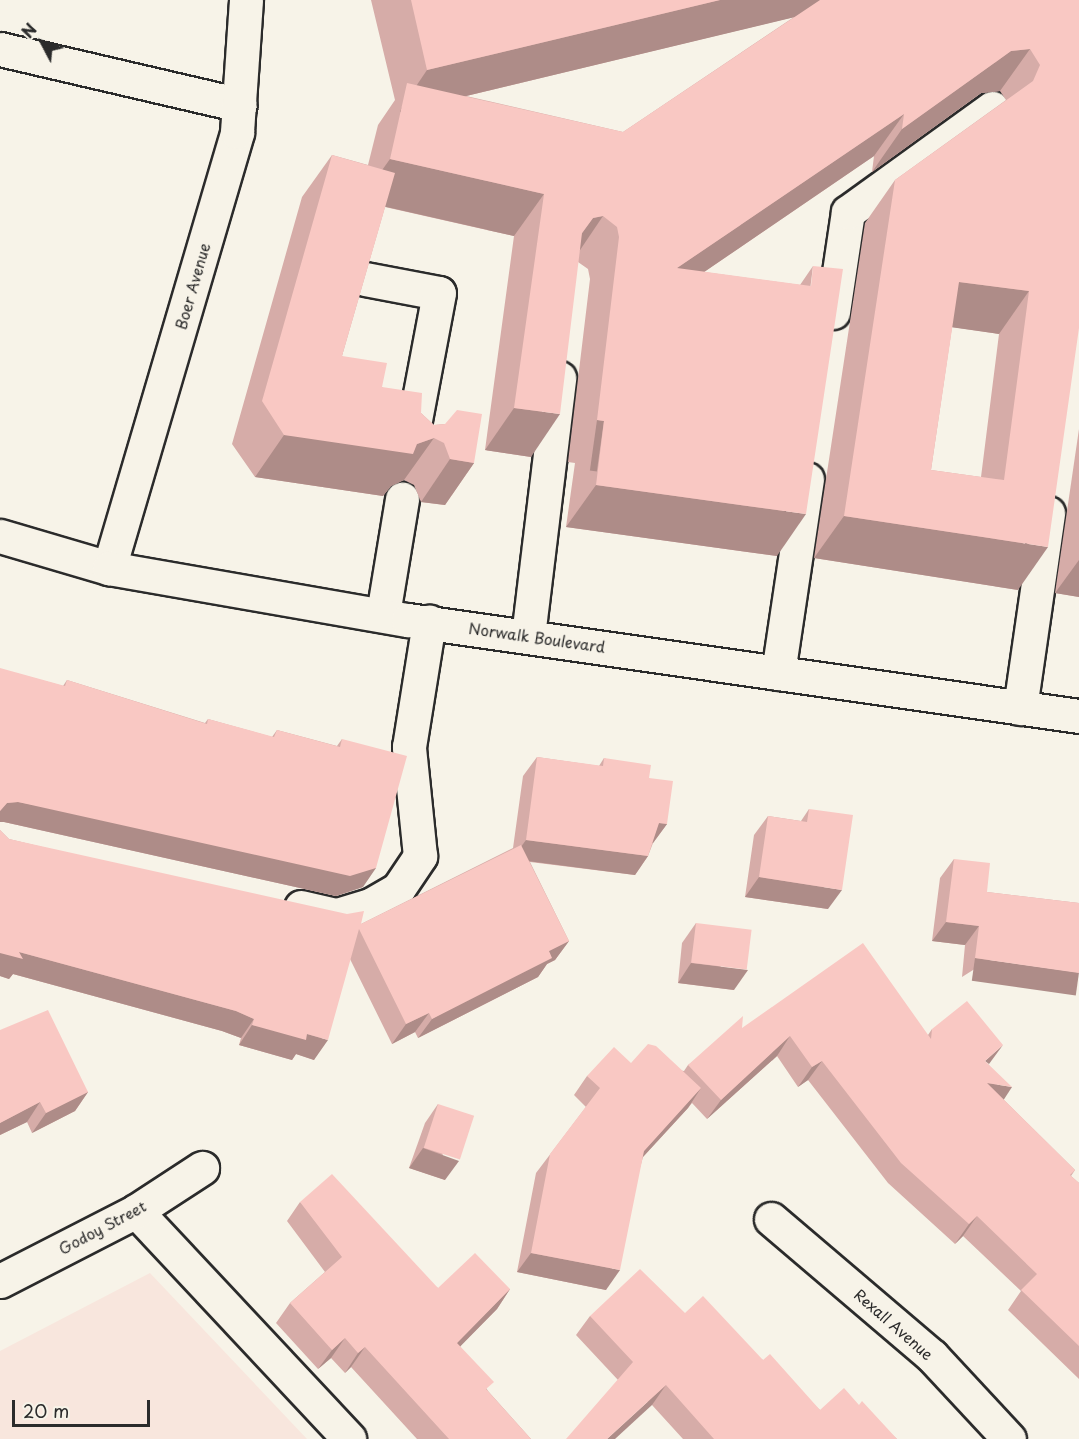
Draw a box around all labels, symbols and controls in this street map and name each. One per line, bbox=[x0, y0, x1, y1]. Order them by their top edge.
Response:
north arrow bbox=[12, 12, 72, 72]
text: N bbox=[15, 18, 42, 43]
street label: Boer Avenue bbox=[171, 241, 213, 331]
street label: Norwalk Boulevard bbox=[467, 618, 607, 656]
street label: Godoy Street bbox=[55, 1196, 149, 1258]
street label: Rexall Avenue bbox=[851, 1285, 937, 1363]
scale bar bbox=[15, 1388, 153, 1426]
text: 20 m bbox=[23, 1397, 69, 1424]

